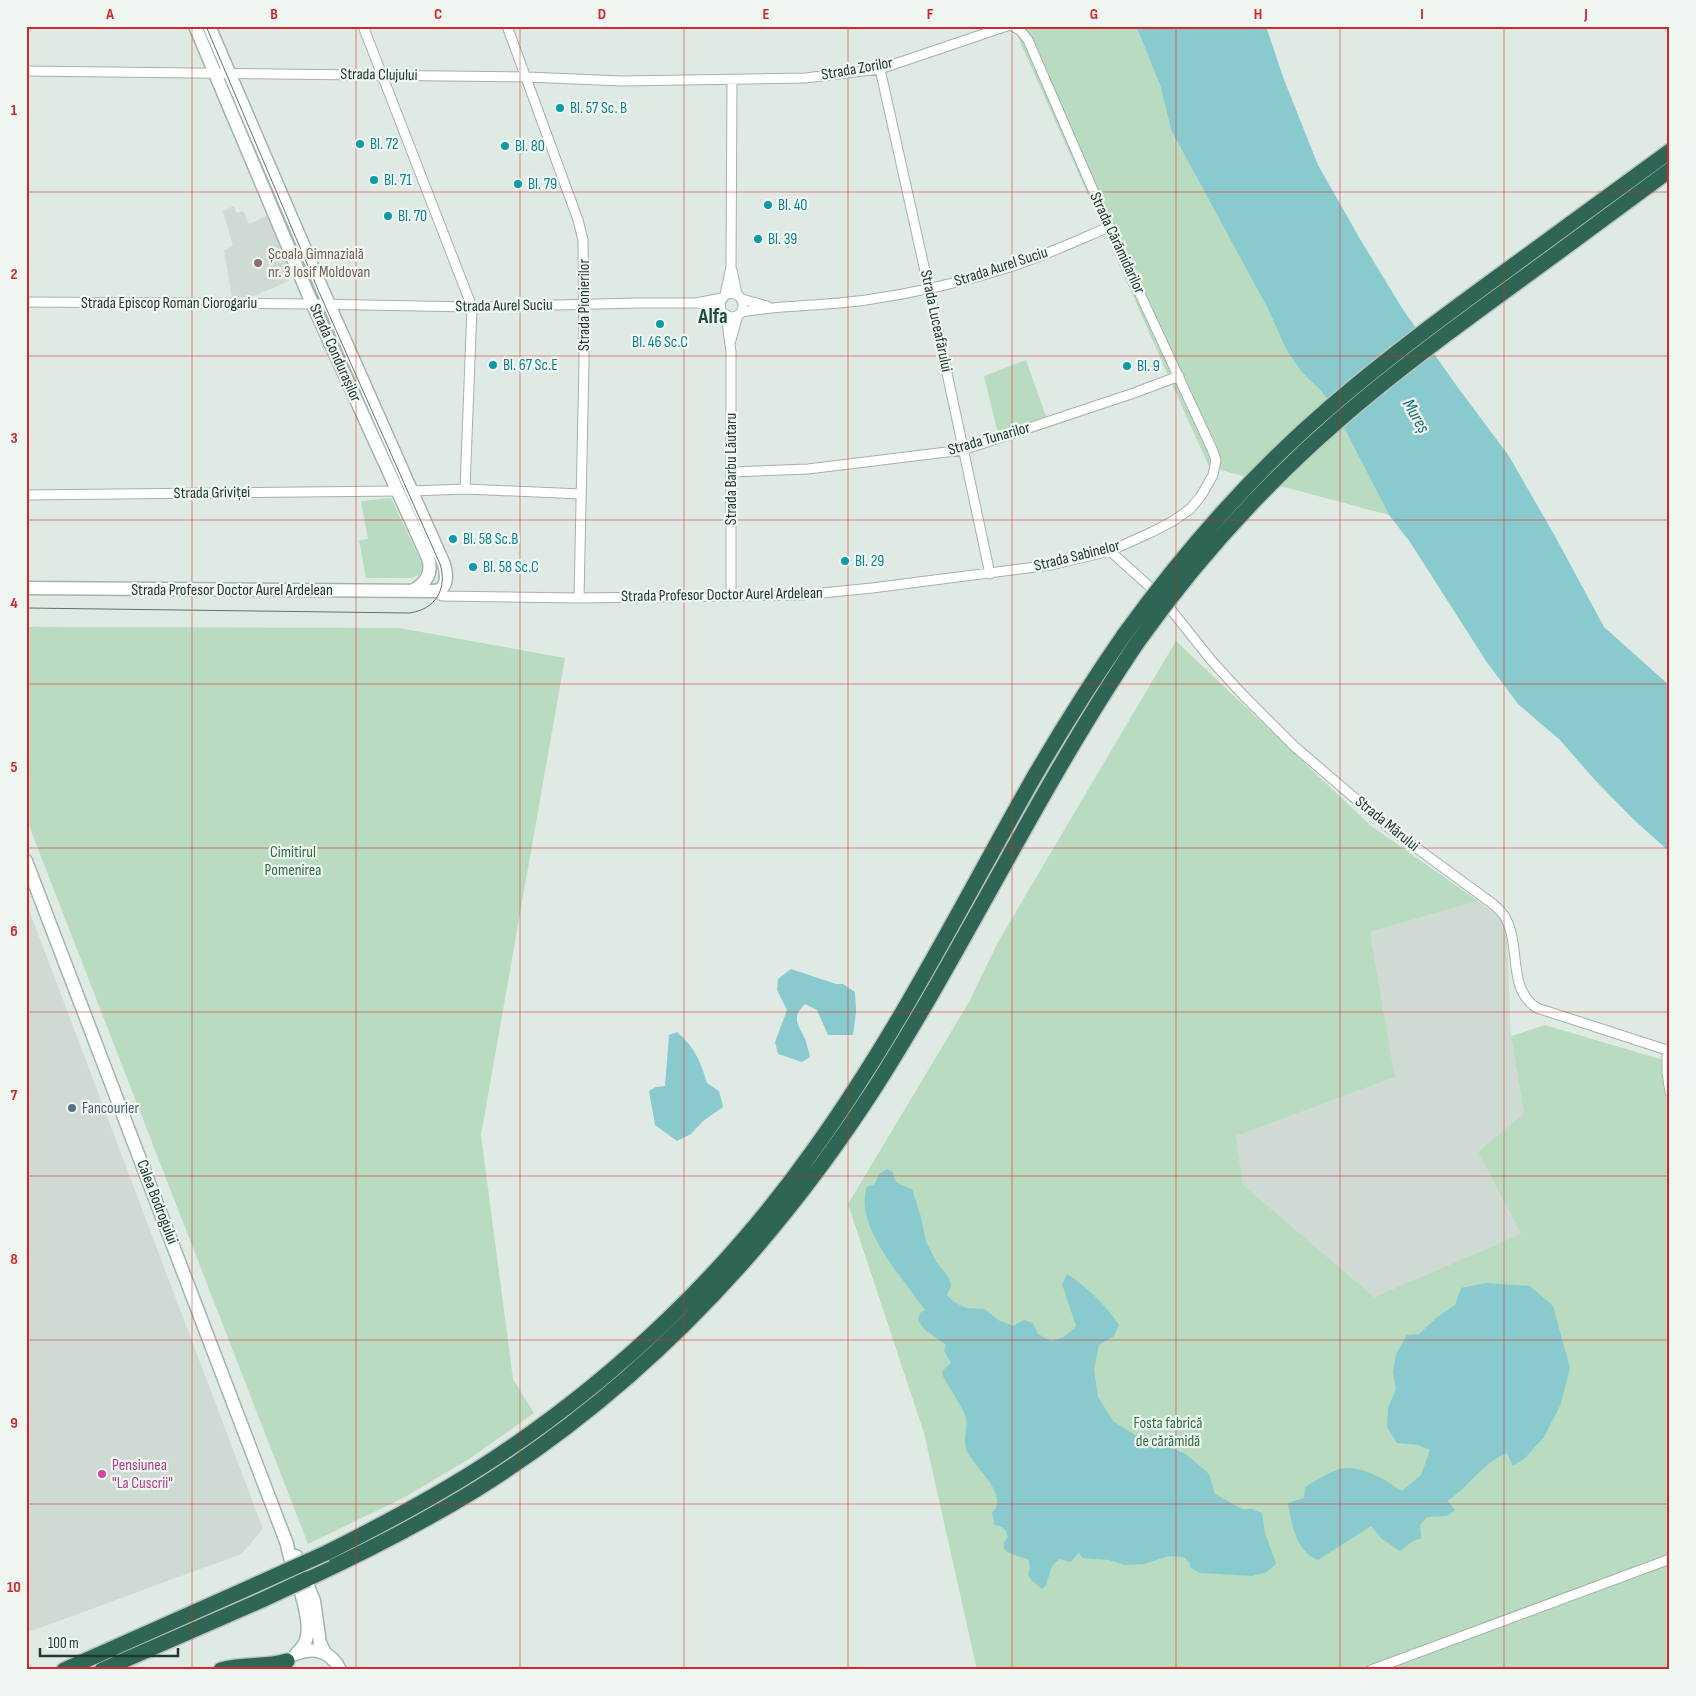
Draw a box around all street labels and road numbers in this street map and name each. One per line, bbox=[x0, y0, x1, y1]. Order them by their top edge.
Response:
street label: Strada Zorilor bbox=[820, 53, 895, 85]
street label: Strada Clujului bbox=[340, 65, 418, 85]
street label: Strada Cărămidarilor bbox=[1085, 189, 1149, 297]
street label: Strada Aurel Suciu bbox=[952, 243, 1050, 291]
street label: Strada Pionierilor bbox=[575, 259, 594, 351]
street label: Strada Luceafărului bbox=[916, 268, 956, 374]
street label: Strada Episcop Roman Ciorogariu bbox=[81, 294, 257, 313]
street label: Strada Aurel Suciu bbox=[455, 296, 553, 316]
street label: Strada Condurașilor bbox=[305, 301, 365, 405]
street label: Strada Barbu Lăutaru bbox=[722, 413, 741, 525]
street label: Strada Tunarilor bbox=[946, 418, 1033, 460]
street label: Strada Griviței bbox=[174, 483, 250, 503]
street label: Strada Sabinelor bbox=[1032, 536, 1122, 576]
street label: Strada Profesor Doctor Aurel Ardelean bbox=[131, 581, 333, 600]
street label: Strada Profesor Doctor Aurel Ardelean bbox=[621, 584, 823, 606]
street label: Strada Mărului bbox=[1351, 792, 1423, 856]
street label: Calea Bodrogului bbox=[132, 1157, 182, 1247]

